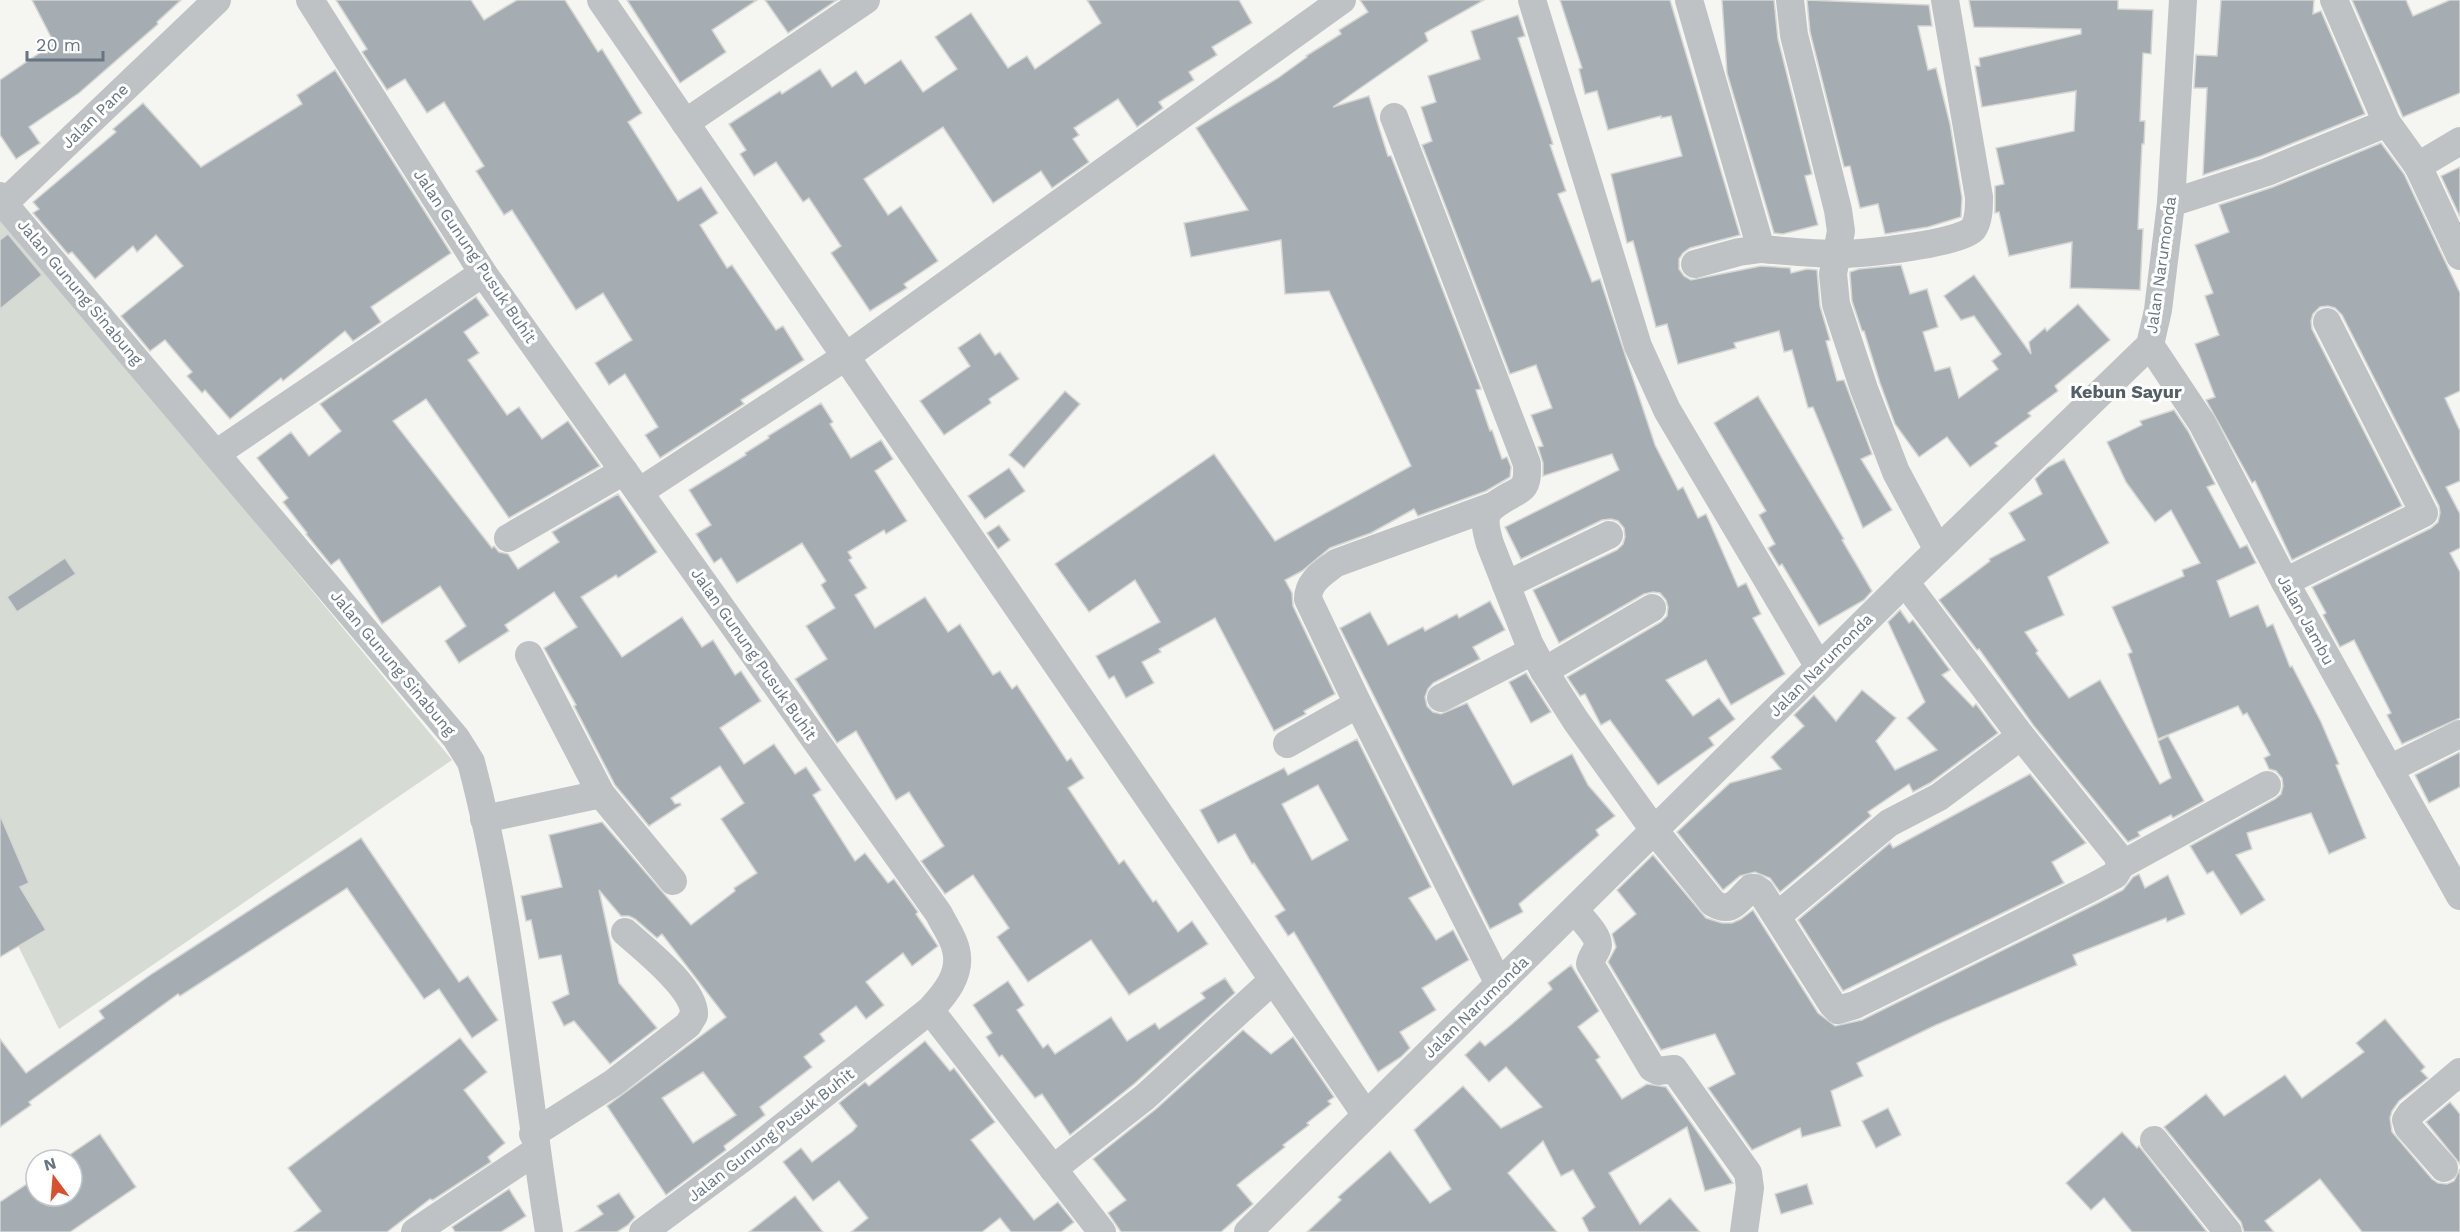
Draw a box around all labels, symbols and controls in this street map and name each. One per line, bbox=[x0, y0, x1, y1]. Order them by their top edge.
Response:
scale bar bbox=[27, 24, 104, 62]
text: 20 m bbox=[36, 34, 81, 55]
street label: Jalan Pane bbox=[58, 80, 132, 152]
street label: Jalan Gunung Pusuk Buhit bbox=[410, 165, 541, 347]
street label: Jalan Narumonda bbox=[2142, 195, 2180, 335]
street label: Jalan Gunung Sinabung bbox=[14, 215, 147, 369]
district label: Kebun Sayur bbox=[2070, 381, 2182, 402]
street label: Jalan Gunung Pusuk Buhit bbox=[687, 564, 821, 744]
street label: Jalan Jambu bbox=[2274, 572, 2338, 668]
street label: Jalan Gunung Sinabung bbox=[327, 586, 460, 740]
street label: Jalan Narumonda bbox=[1765, 609, 1877, 721]
street label: Jalan Narumonda bbox=[1420, 952, 1532, 1062]
street label: Jalan Gunung Pusuk Buhit bbox=[684, 1064, 858, 1206]
north arrow bbox=[24, 1148, 84, 1208]
text: N bbox=[42, 1153, 58, 1175]

